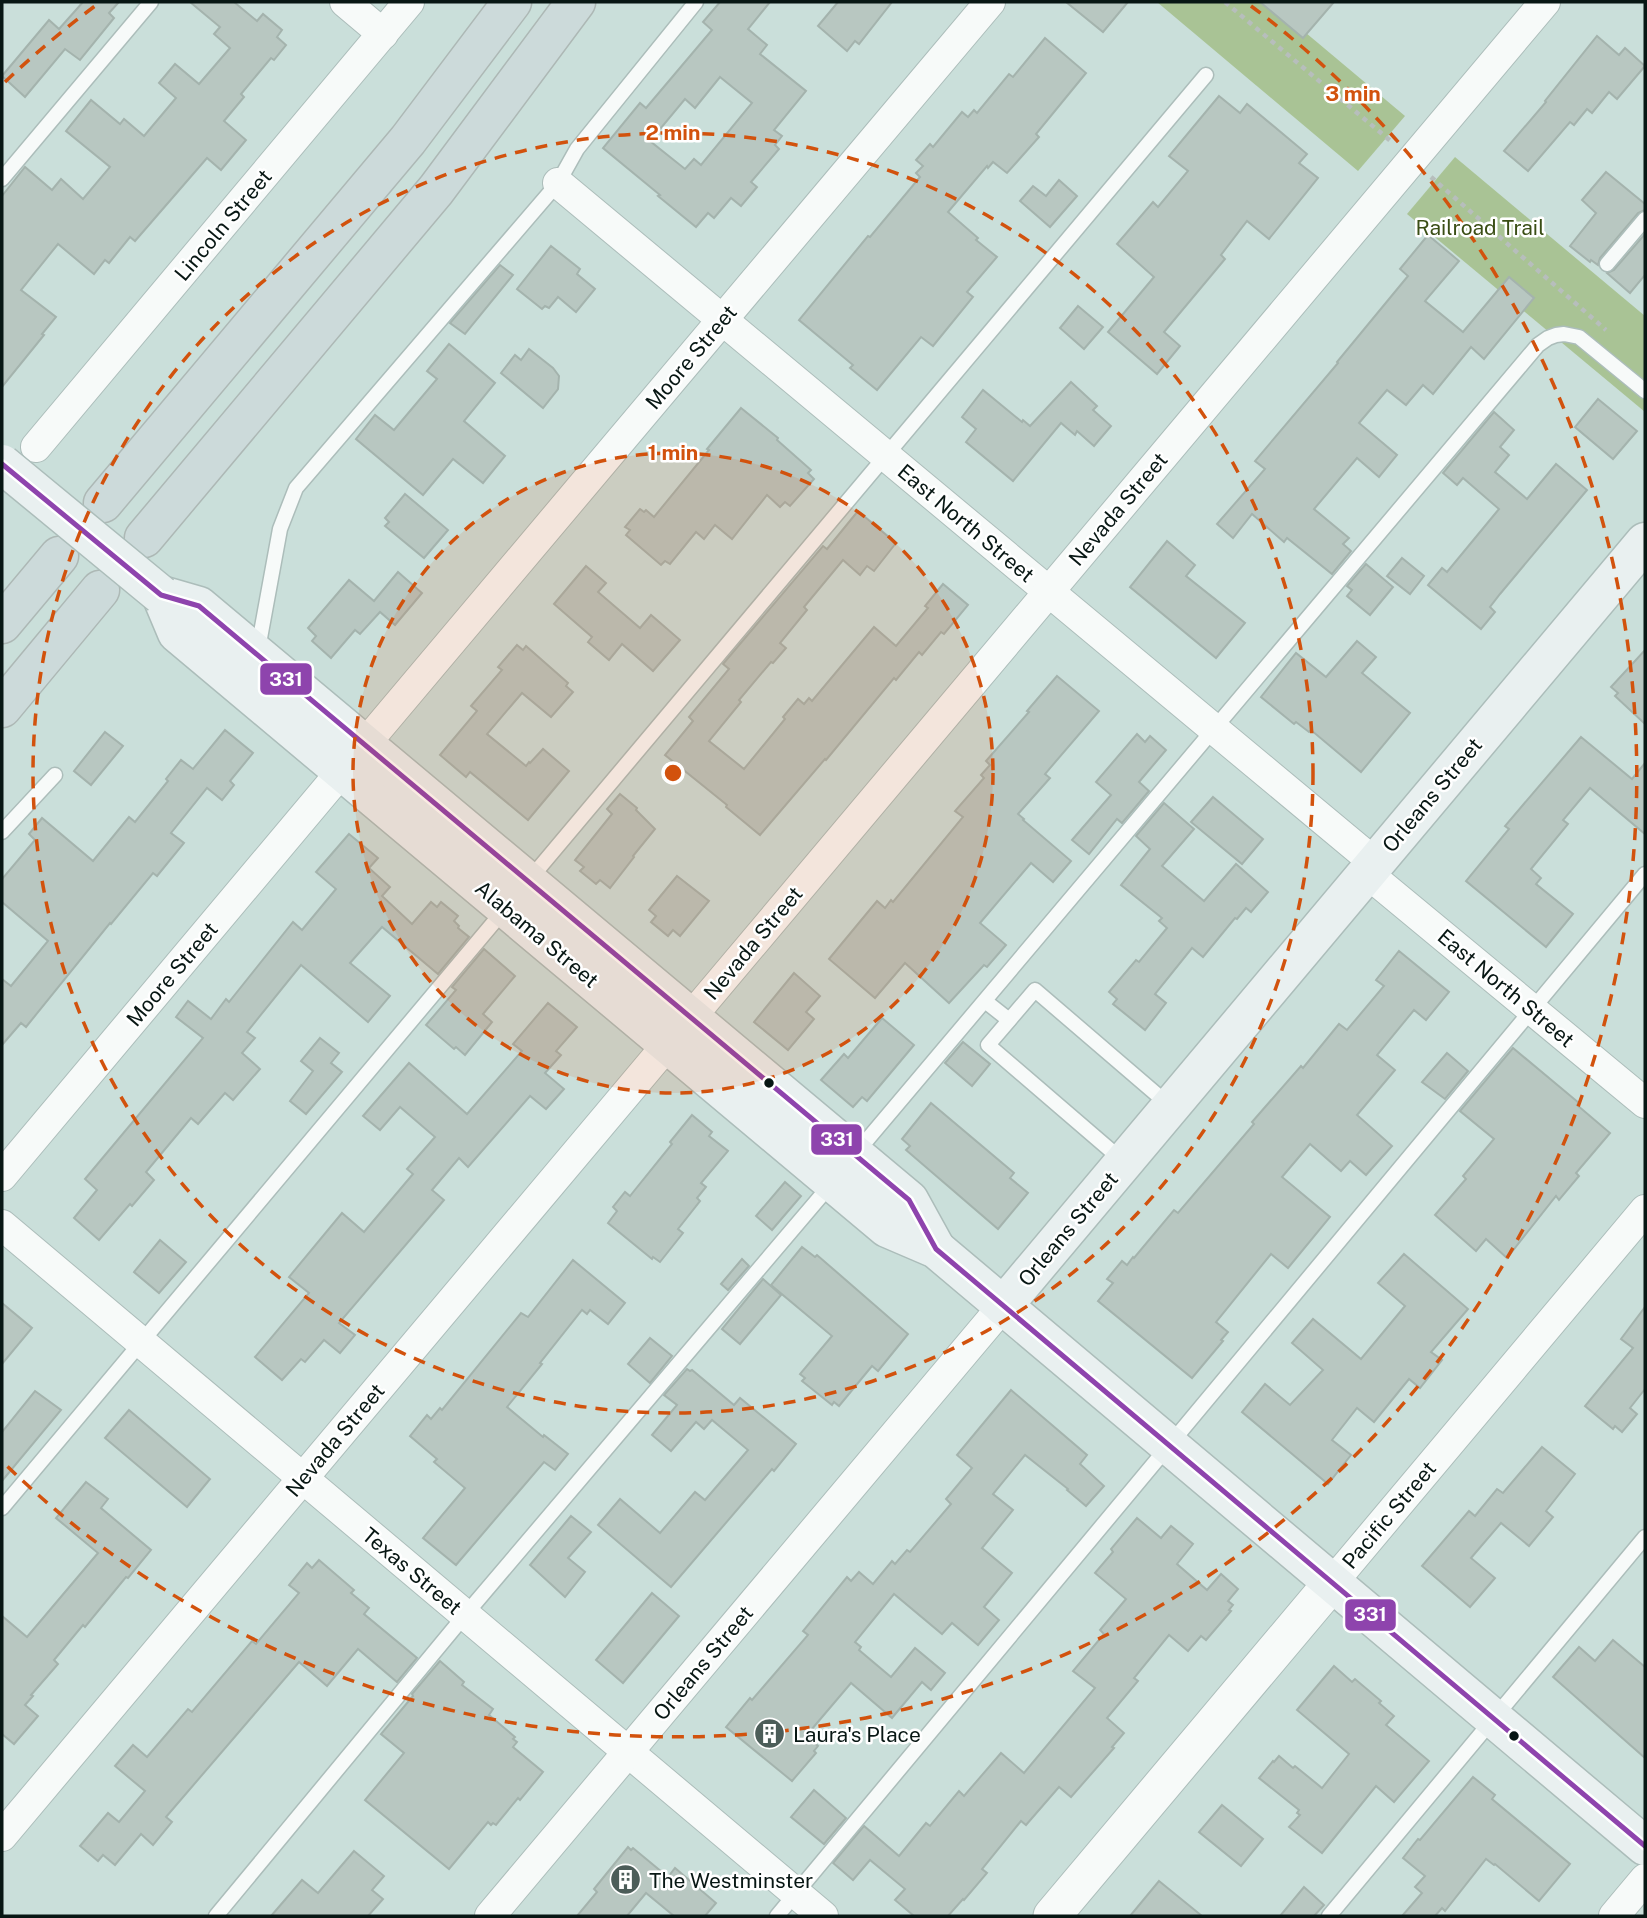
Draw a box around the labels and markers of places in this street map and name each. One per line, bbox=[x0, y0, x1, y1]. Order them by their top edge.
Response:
centre of rings bbox=[661, 761, 685, 785]
unlabelled marker bbox=[762, 1076, 776, 1090]
building icon: Laura's Place bbox=[753, 1717, 787, 1751]
place label: Laura's Place bbox=[793, 1722, 921, 1747]
unlabelled marker bbox=[1507, 1729, 1521, 1743]
building icon: The Westminster bbox=[609, 1863, 643, 1897]
place label: The Westminster bbox=[649, 1868, 813, 1893]

